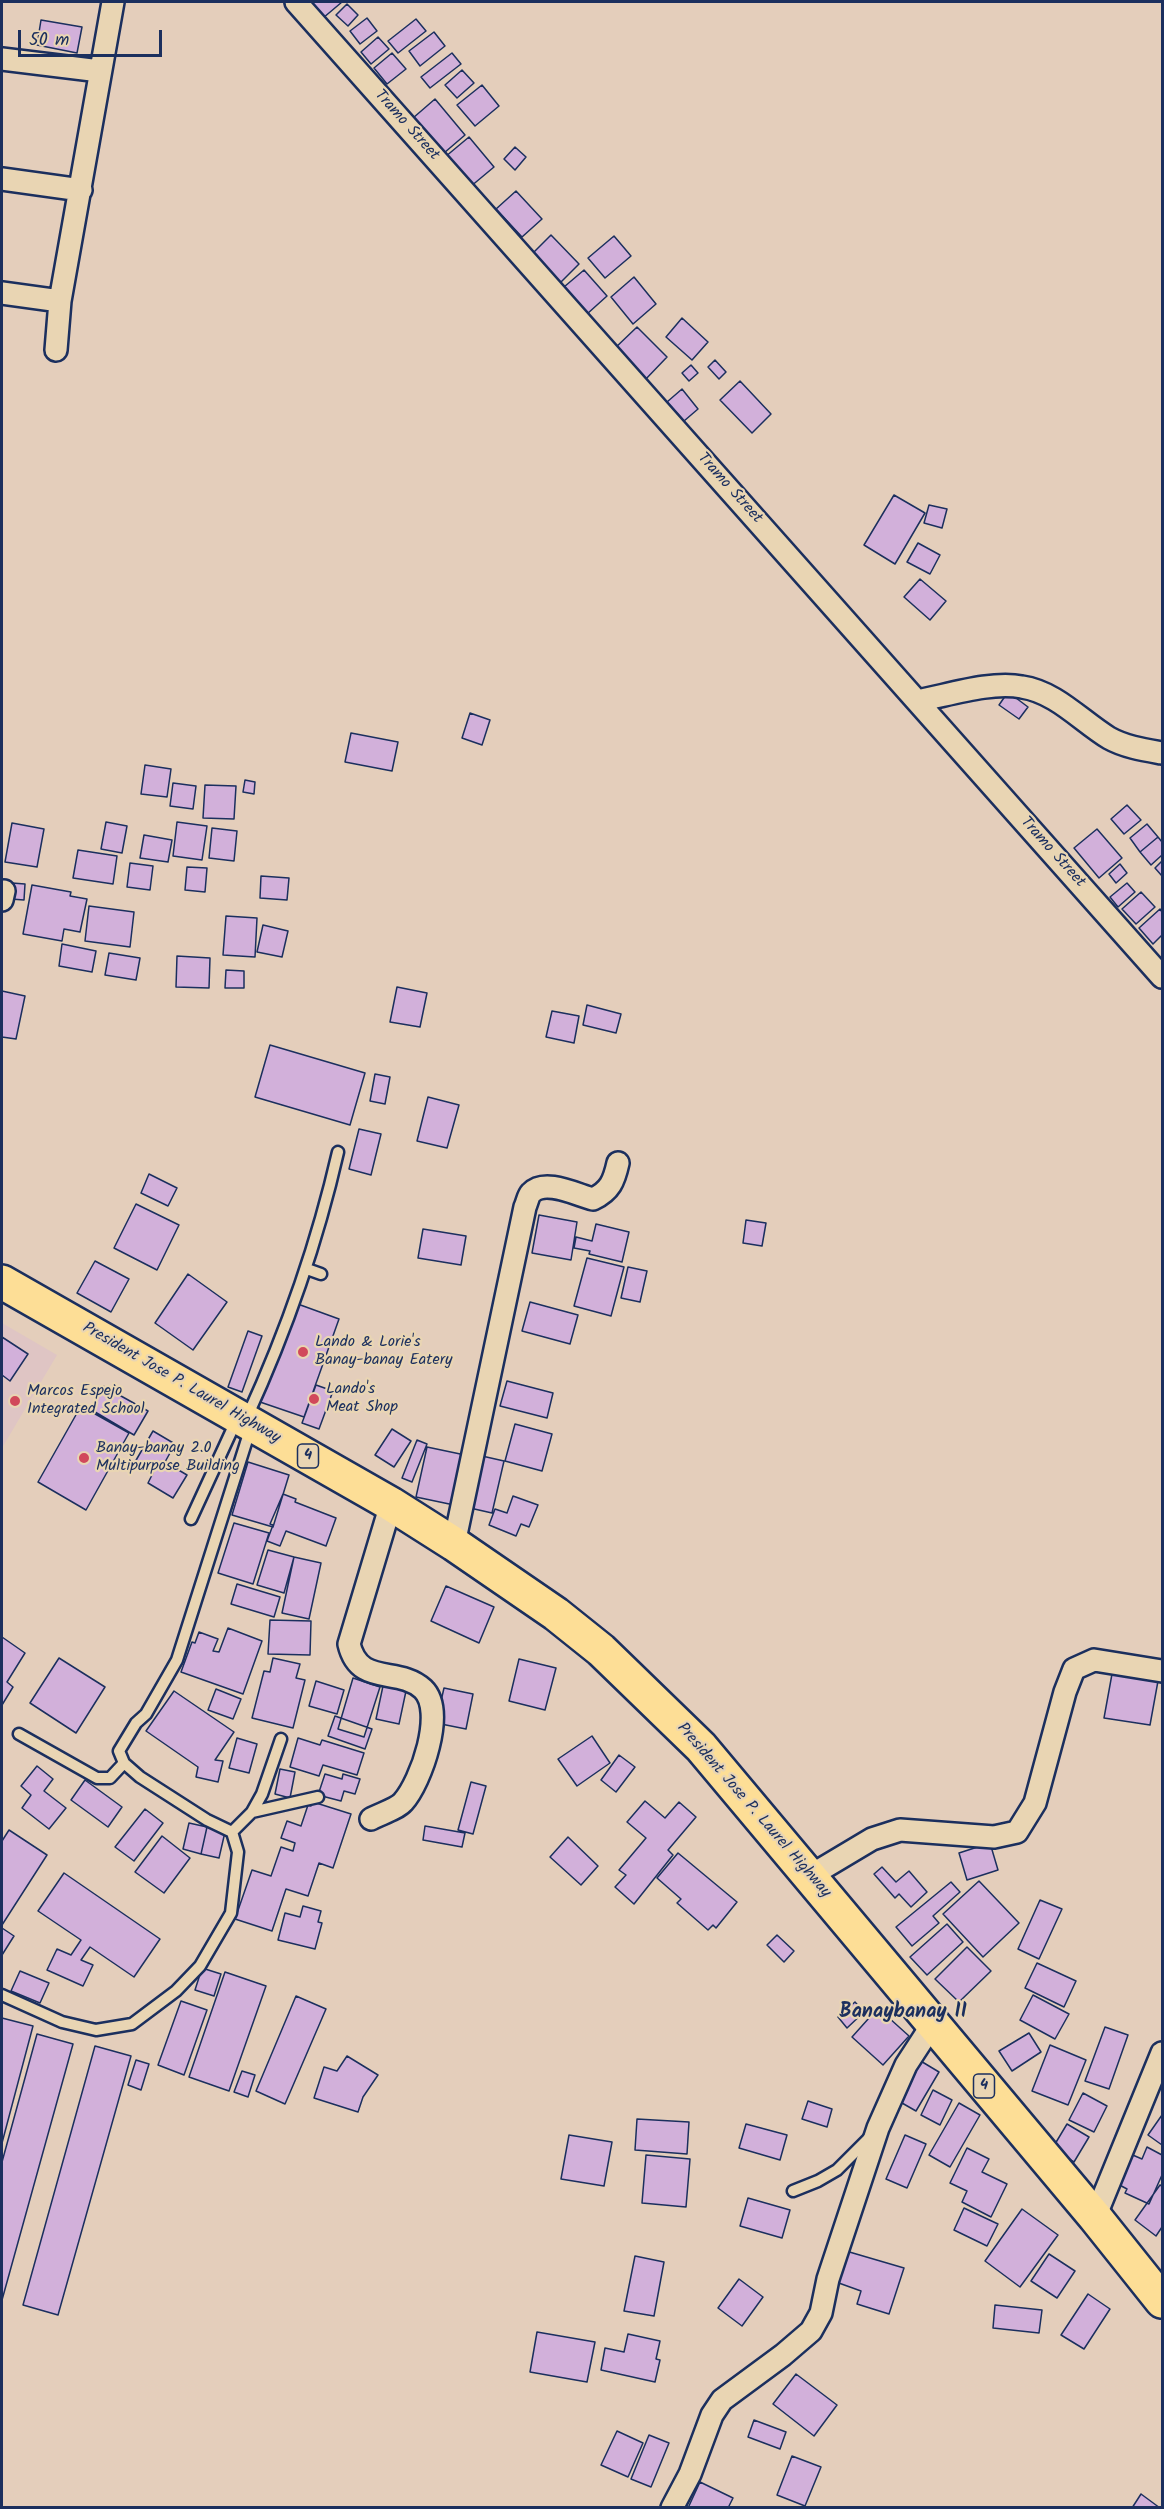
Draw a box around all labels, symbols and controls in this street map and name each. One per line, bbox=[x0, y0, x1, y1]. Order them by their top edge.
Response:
scale bar bbox=[21, 18, 165, 56]
text: 50 m bbox=[29, 26, 69, 55]
street label: Tramo Street bbox=[369, 87, 443, 165]
street label: Tramo Street bbox=[692, 450, 766, 528]
street label: Tramo Street bbox=[1015, 814, 1089, 892]
street label: President Jose P. Laurel Highway bbox=[79, 1319, 283, 1449]
place label: Lando & Lorie's Banay-banay Eatery bbox=[315, 1333, 452, 1371]
marker: Lando & Lorie's Banay-banay Eatery bbox=[296, 1345, 310, 1359]
place label: Lando's Meat Shop bbox=[326, 1380, 398, 1418]
place label: Marcos Espejo Integrated School bbox=[27, 1382, 145, 1420]
marker: Lando's Meat Shop bbox=[307, 1392, 321, 1406]
marker: Marcos Espejo Integrated School bbox=[8, 1394, 22, 1408]
place label: Banay-banay 2.0 Multipurpose Building bbox=[96, 1439, 240, 1477]
road number: 4 bbox=[298, 1444, 318, 1468]
marker: Banay-banay 2.0 Multipurpose Building bbox=[77, 1451, 91, 1465]
street label: President Jose P. Laurel Highway bbox=[672, 1720, 834, 1902]
district label: Banaybanay II bbox=[839, 2002, 967, 2026]
road number: 4 bbox=[974, 2074, 994, 2098]

